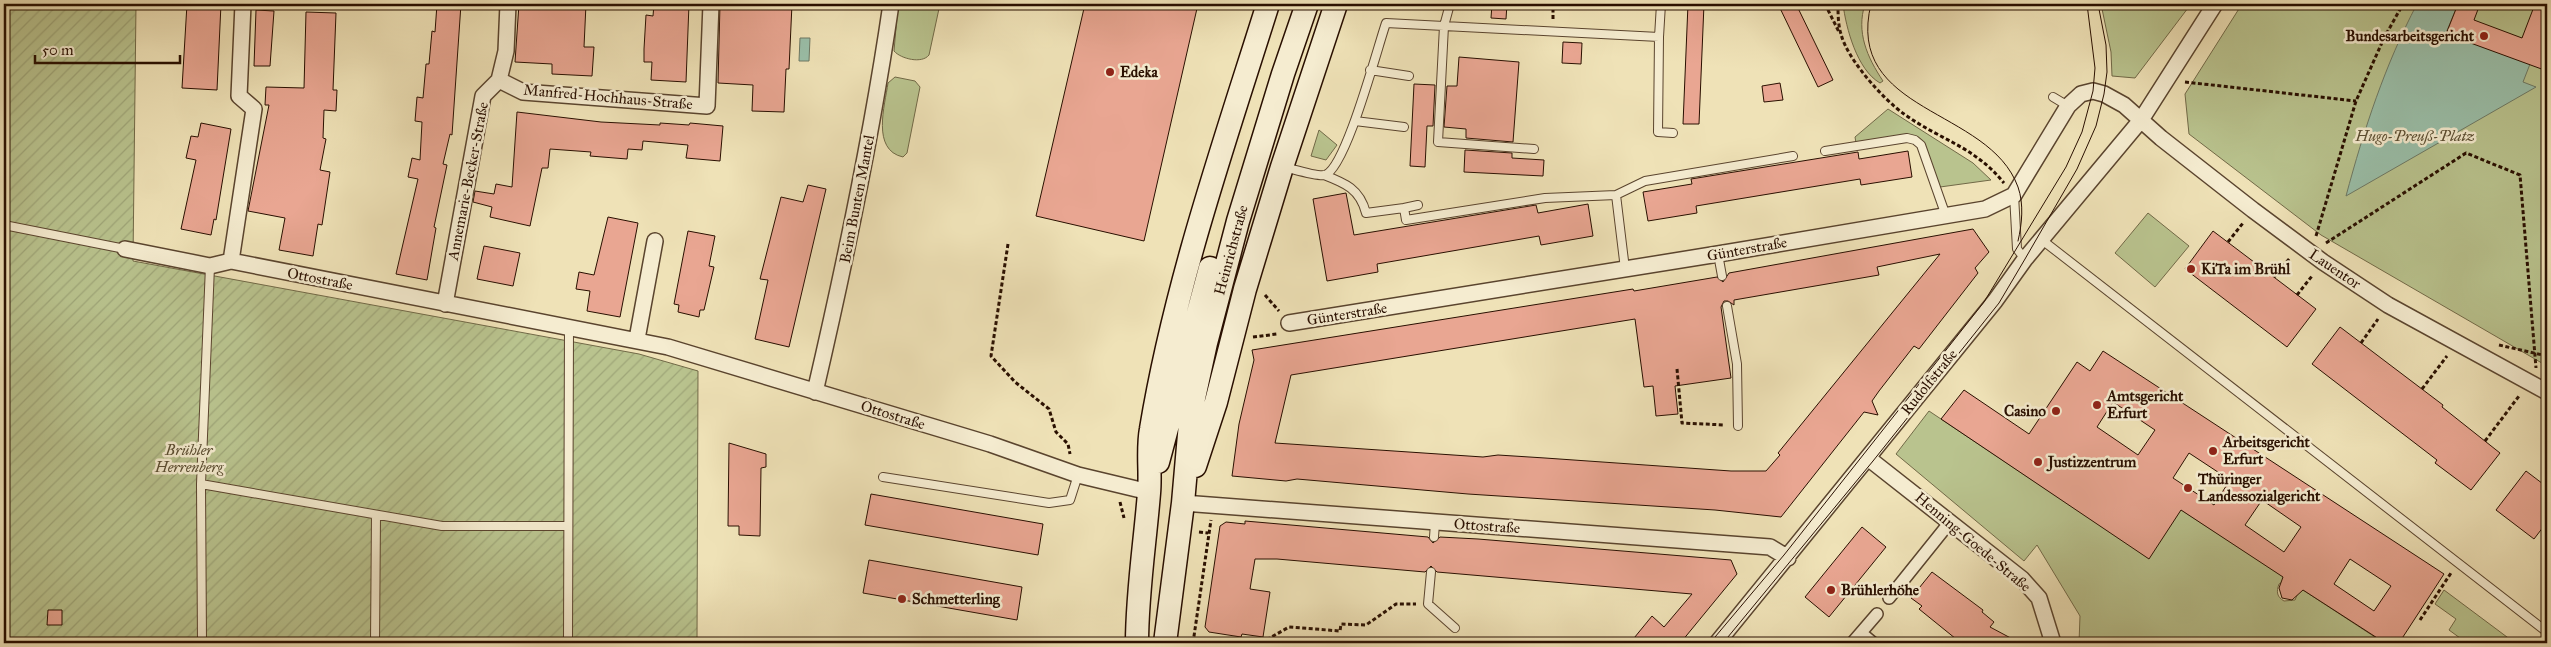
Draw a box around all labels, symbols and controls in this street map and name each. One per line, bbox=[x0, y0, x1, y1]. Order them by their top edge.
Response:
place label: Bundesarbeitsgericht bbox=[2346, 27, 2475, 46]
marker: Bundesarbeitsgericht bbox=[2478, 30, 2490, 42]
scale bar bbox=[35, 32, 180, 64]
text: 50 m bbox=[42, 41, 74, 59]
place label: Edeka bbox=[1120, 63, 1158, 81]
marker: Edeka bbox=[1104, 66, 1116, 78]
street label: Manfred-Hochhaus-Straße bbox=[523, 81, 693, 113]
street label: Annemarie-Becker-Straße bbox=[444, 100, 492, 263]
park label: Hugo-Preuß-Platz bbox=[2354, 127, 2475, 145]
street label: Beim Bunten Mantel bbox=[836, 132, 878, 265]
street label: Heinrichstraße bbox=[1210, 203, 1252, 297]
street label: Günterstraße bbox=[1706, 233, 1788, 265]
street label: Lauentor bbox=[2306, 245, 2364, 293]
place label: KiTa im Brühl bbox=[2201, 260, 2291, 278]
marker: KiTa im Brühl bbox=[2185, 263, 2197, 275]
street label: Ottostraße bbox=[286, 264, 354, 294]
street label: Günterstraße bbox=[1306, 299, 1388, 329]
street label: Rudolfstraße bbox=[1897, 345, 1961, 419]
place label: Amtsgericht Erfurt bbox=[2106, 387, 2184, 422]
street label: Ottostraße bbox=[859, 397, 927, 433]
marker: Amtsgericht Erfurt bbox=[2091, 399, 2103, 411]
place label: Casino bbox=[2004, 402, 2046, 420]
marker: Casino bbox=[2050, 405, 2062, 417]
place label: Arbeitsgericht Erfurt bbox=[2222, 433, 2311, 468]
park label: Brühler Herrenberg bbox=[154, 441, 224, 476]
marker: Arbeitsgericht Erfurt bbox=[2207, 445, 2219, 457]
place label: Justizzentrum bbox=[2046, 453, 2137, 472]
marker: Justizzentrum bbox=[2032, 456, 2044, 468]
place label: Thüringer Landessozialgericht bbox=[2197, 470, 2321, 506]
marker: Thüringer Landessozialgericht bbox=[2182, 482, 2194, 494]
street label: Henning-Goede-Straße bbox=[1912, 488, 2034, 596]
street label: Ottostraße bbox=[1453, 515, 1521, 537]
place label: Brühlerhöhe bbox=[1841, 581, 1920, 599]
marker: Brühlerhöhe bbox=[1825, 584, 1837, 596]
place label: Schmetterling bbox=[912, 590, 1001, 609]
marker: Schmetterling bbox=[896, 593, 908, 605]

